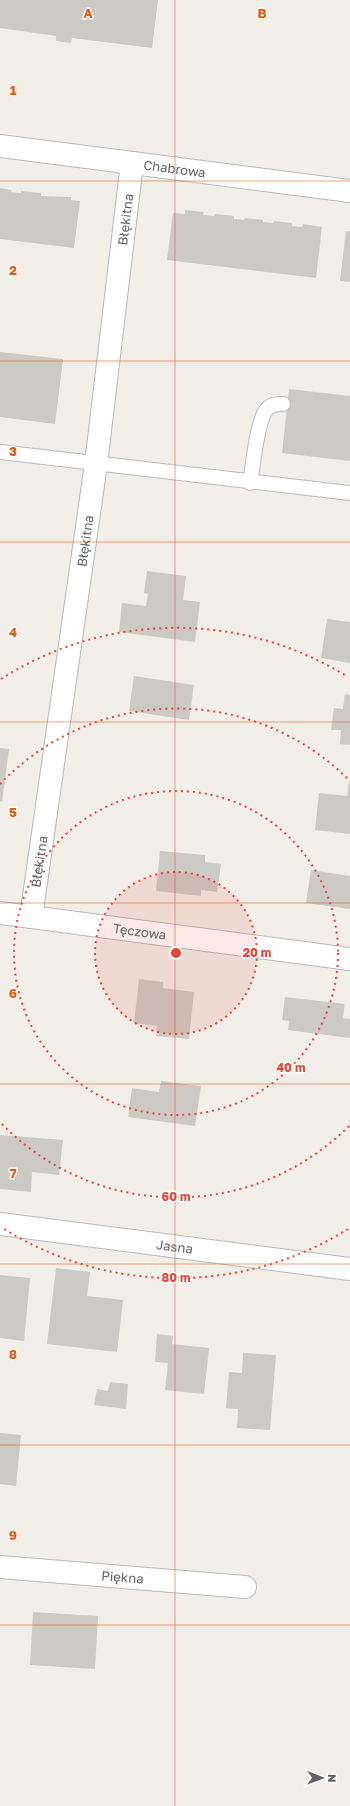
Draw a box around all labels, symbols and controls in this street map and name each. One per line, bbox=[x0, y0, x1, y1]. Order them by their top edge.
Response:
text: A bbox=[83, 5, 93, 21]
text: B bbox=[257, 5, 267, 21]
text: 1 bbox=[10, 82, 17, 98]
street label: Chabrowa bbox=[143, 157, 207, 180]
street label: Błękitna bbox=[114, 193, 136, 246]
text: 2 bbox=[9, 262, 17, 278]
text: 3 bbox=[9, 443, 17, 459]
street label: Błękitna bbox=[73, 514, 97, 568]
text: 4 bbox=[9, 624, 17, 640]
text: 5 bbox=[9, 804, 17, 820]
street label: Błękitna bbox=[27, 835, 51, 888]
street label: Tęczowa bbox=[112, 920, 167, 943]
text: 20 m bbox=[243, 945, 271, 960]
centre of rings bbox=[169, 946, 183, 960]
text: 6 bbox=[9, 985, 17, 1001]
text: 40 m bbox=[277, 1060, 305, 1075]
text: 7 bbox=[9, 1165, 17, 1181]
text: 60 m bbox=[162, 1189, 190, 1204]
street label: Jasna bbox=[155, 1236, 194, 1257]
text: 80 m bbox=[162, 1270, 190, 1285]
text: 8 bbox=[9, 1346, 17, 1362]
text: 9 bbox=[9, 1527, 17, 1543]
street label: Piękna bbox=[101, 1567, 144, 1587]
north arrow bbox=[302, 1758, 342, 1798]
text: N bbox=[326, 1774, 339, 1782]

